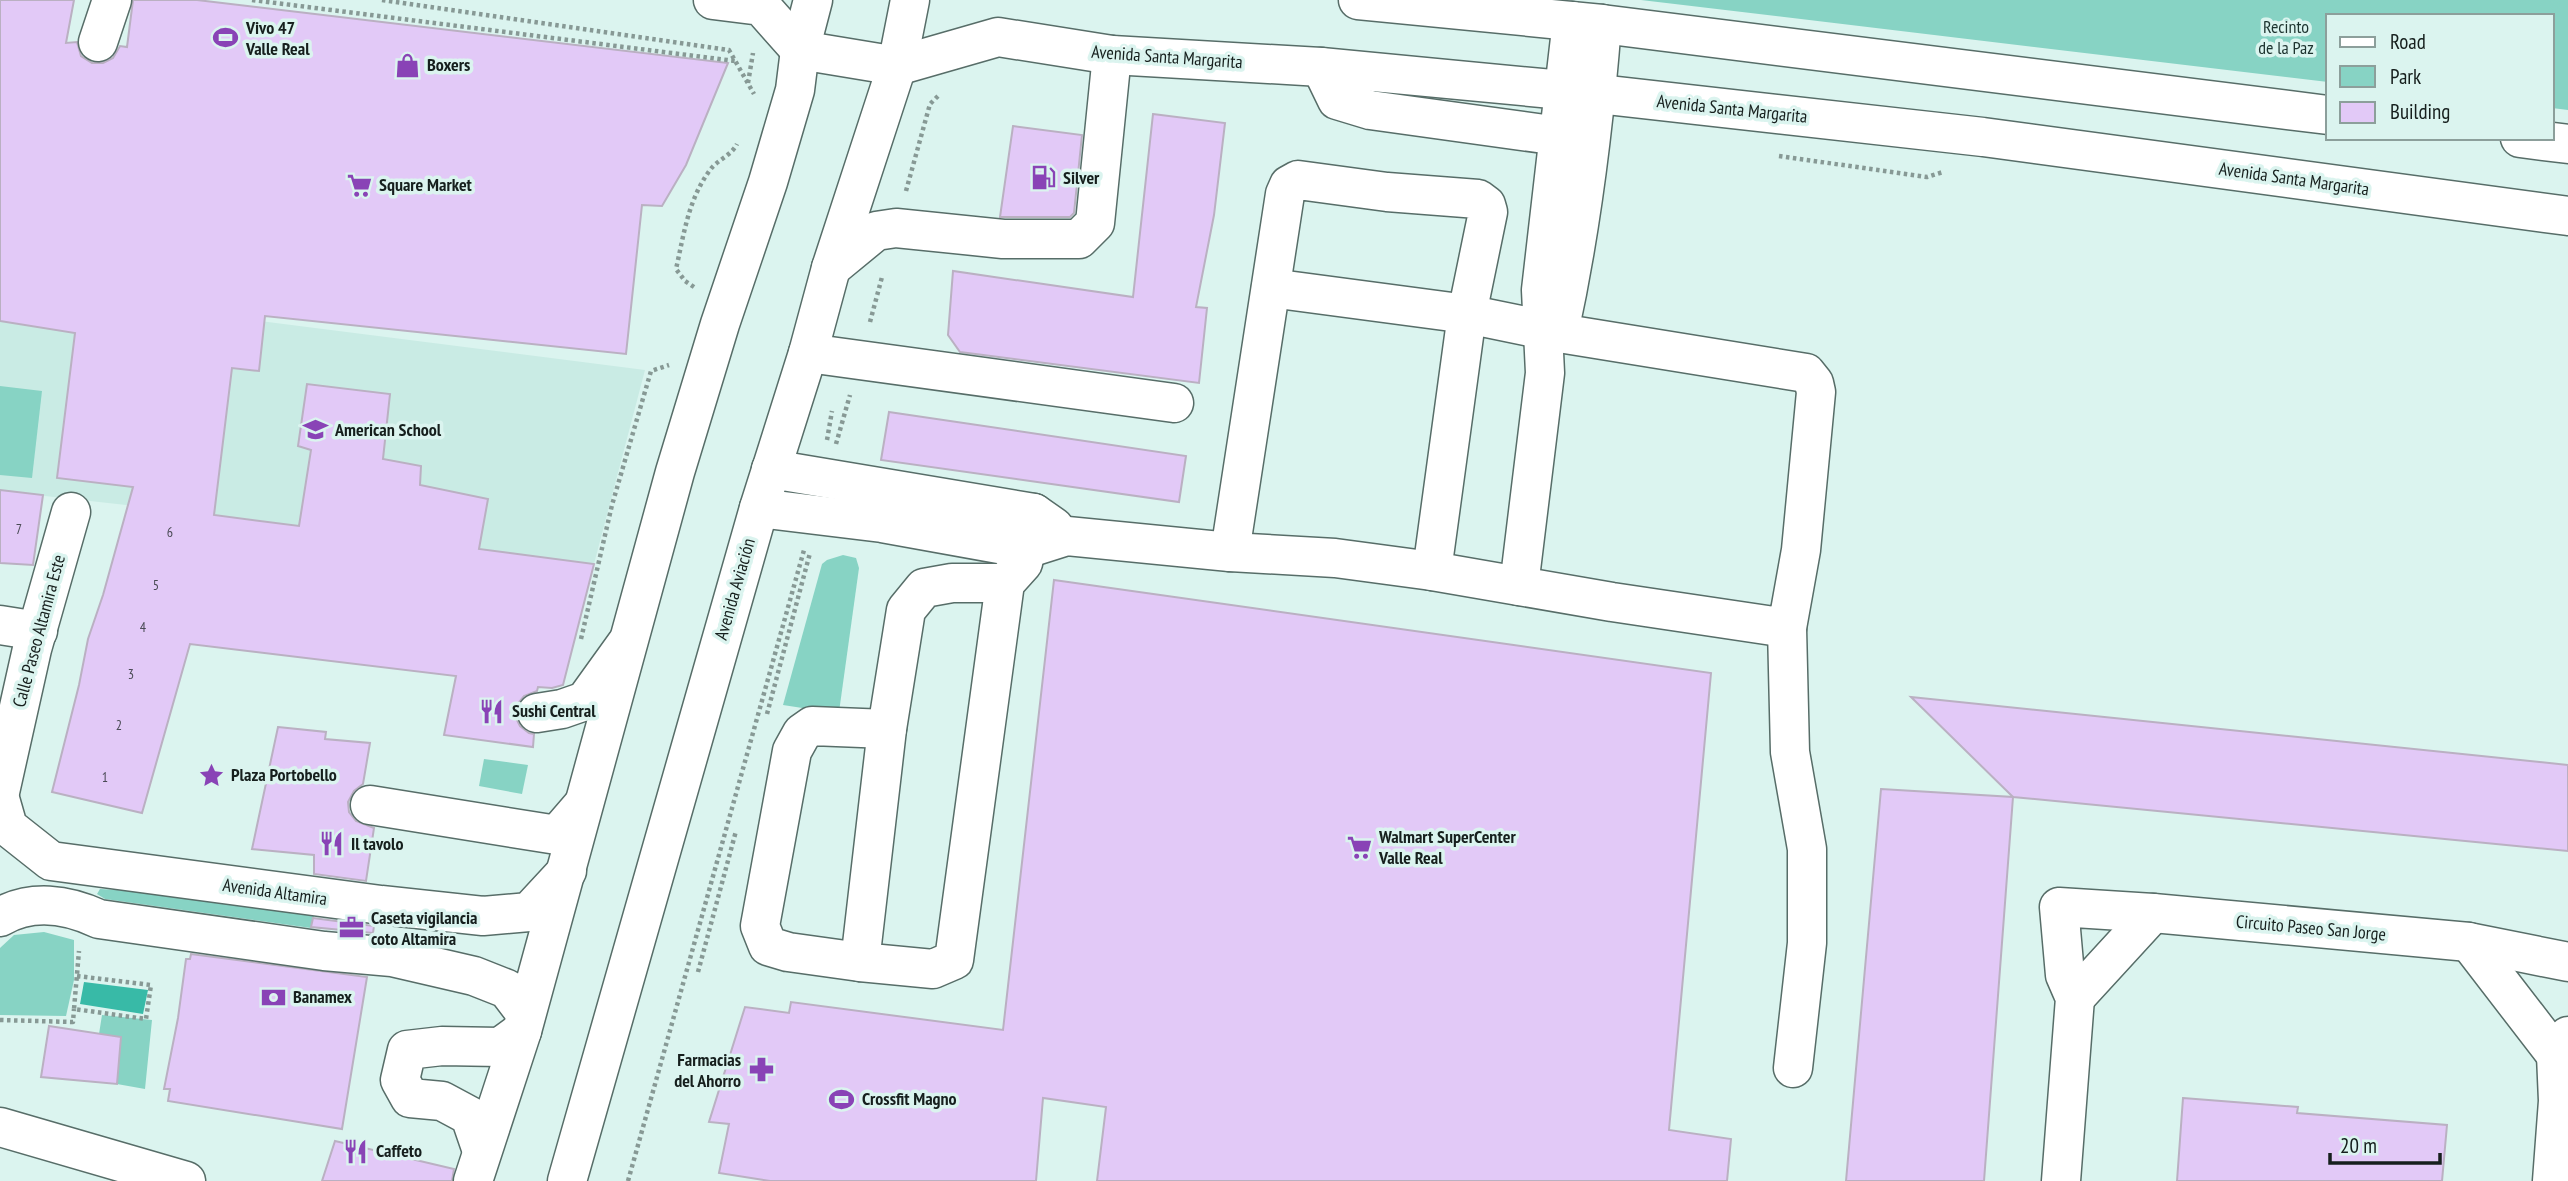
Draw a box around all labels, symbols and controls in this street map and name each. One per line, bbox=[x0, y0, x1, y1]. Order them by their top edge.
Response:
legend bbox=[2326, 14, 2554, 140]
park label: Recinto de la Paz bbox=[2258, 15, 2314, 59]
place label: Vivo 47 Valle Real bbox=[245, 16, 310, 60]
sports icon: Vivo 47 Valle Real bbox=[212, 24, 240, 52]
text: Road bbox=[2390, 28, 2426, 55]
street label: Avenida Santa Margarita bbox=[1091, 40, 1243, 73]
shop icon: Boxers bbox=[393, 51, 421, 79]
place label: Boxers bbox=[427, 53, 470, 76]
text: Park bbox=[2390, 63, 2421, 90]
street label: Avenida Santa Margarita bbox=[1656, 89, 1809, 128]
text: Building bbox=[2390, 98, 2450, 125]
street label: Avenida Santa Margarita bbox=[2218, 157, 2371, 200]
fuel station icon: Silver bbox=[1029, 164, 1057, 192]
place label: Silver bbox=[1063, 166, 1100, 189]
supermarket icon: Square Market bbox=[345, 171, 373, 199]
place label: Square Market bbox=[379, 173, 473, 196]
school or university icon: American School bbox=[301, 416, 329, 444]
place label: American School bbox=[334, 418, 442, 441]
house number: 7 bbox=[16, 520, 22, 538]
house number: 6 bbox=[167, 523, 173, 541]
street label: Avenida Aviación bbox=[709, 535, 760, 642]
street label: Calle Paseo Altamira Este bbox=[7, 552, 70, 709]
house number: 5 bbox=[153, 576, 159, 594]
house number: 4 bbox=[140, 618, 147, 636]
house number: 3 bbox=[128, 665, 134, 683]
restaurant icon: Sushi Central bbox=[478, 697, 506, 725]
place label: Sushi Central bbox=[512, 699, 596, 722]
house number: 2 bbox=[116, 716, 122, 734]
place icon: Plaza Portobello bbox=[197, 761, 225, 789]
place label: Plaza Portobello bbox=[231, 763, 337, 786]
house number: 1 bbox=[102, 768, 108, 786]
place label: Walmart SuperCenter Valle Real bbox=[1378, 825, 1516, 869]
restaurant icon: Il tavolo bbox=[317, 830, 345, 858]
place label: Il tavolo bbox=[351, 832, 404, 855]
supermarket icon: Walmart SuperCenter Valle Real bbox=[1345, 833, 1373, 861]
street label: Avenida Altamira bbox=[221, 873, 329, 910]
place label: Caseta vigilancia coto Altamira bbox=[371, 906, 478, 950]
street label: Circuito Paseo San Jorge bbox=[2235, 909, 2387, 946]
office icon: Caseta vigilancia coto Altamira bbox=[337, 914, 365, 942]
bank icon: Banamex bbox=[259, 983, 287, 1011]
place label: Banamex bbox=[293, 985, 352, 1008]
place label: Farmacias del Ahorro bbox=[674, 1048, 741, 1092]
pharmacy icon: Farmacias del Ahorro bbox=[747, 1056, 775, 1084]
sports icon: Crossfit Magno bbox=[828, 1085, 856, 1113]
place label: Crossfit Magno bbox=[862, 1087, 957, 1110]
scale bar bbox=[2330, 1122, 2440, 1166]
text: 20 m bbox=[2340, 1132, 2377, 1159]
restaurant icon: Caffeto bbox=[342, 1137, 370, 1165]
place label: Caffeto bbox=[376, 1139, 422, 1162]

